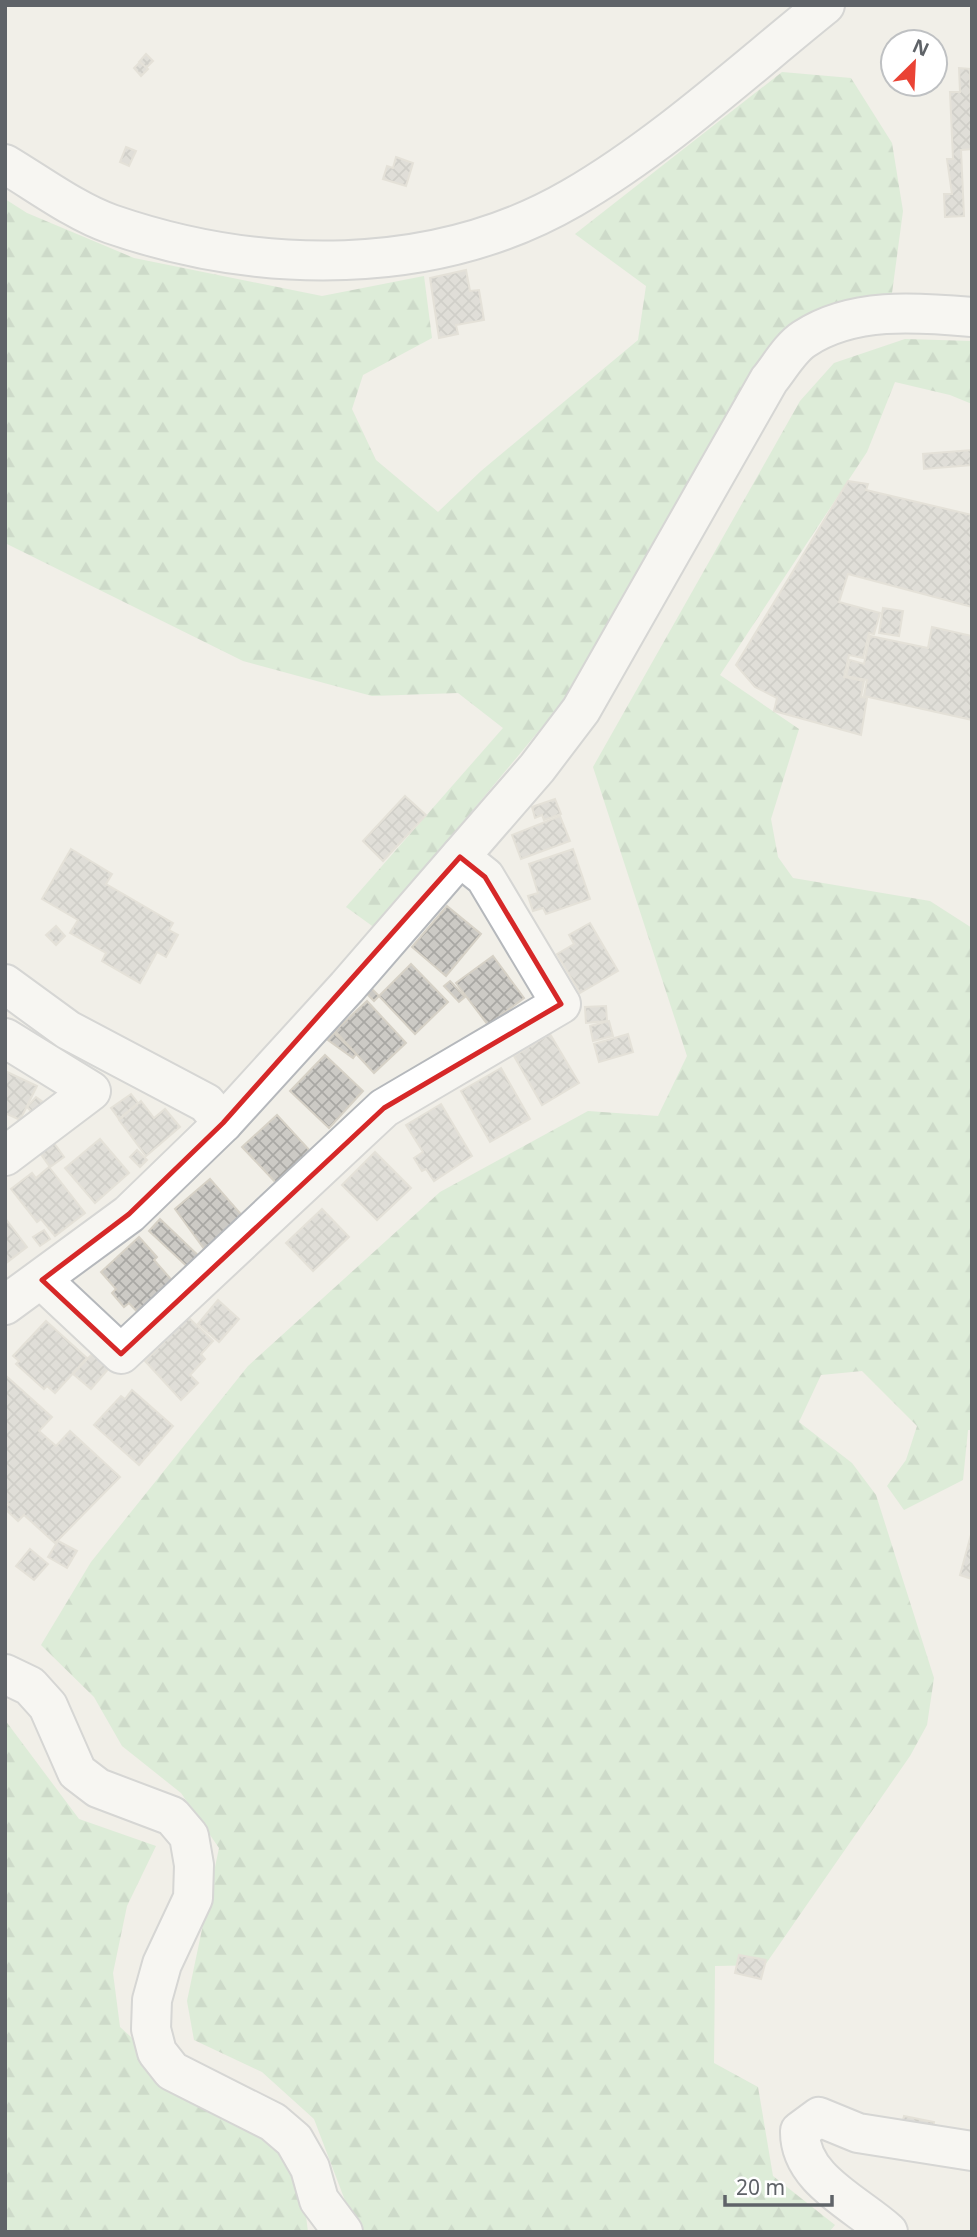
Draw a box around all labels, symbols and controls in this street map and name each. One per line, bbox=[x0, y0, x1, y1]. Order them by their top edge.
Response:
north arrow bbox=[879, 28, 949, 98]
text: N bbox=[909, 32, 933, 62]
scale bar bbox=[725, 2164, 832, 2208]
text: 20 m bbox=[736, 2173, 785, 2201]

